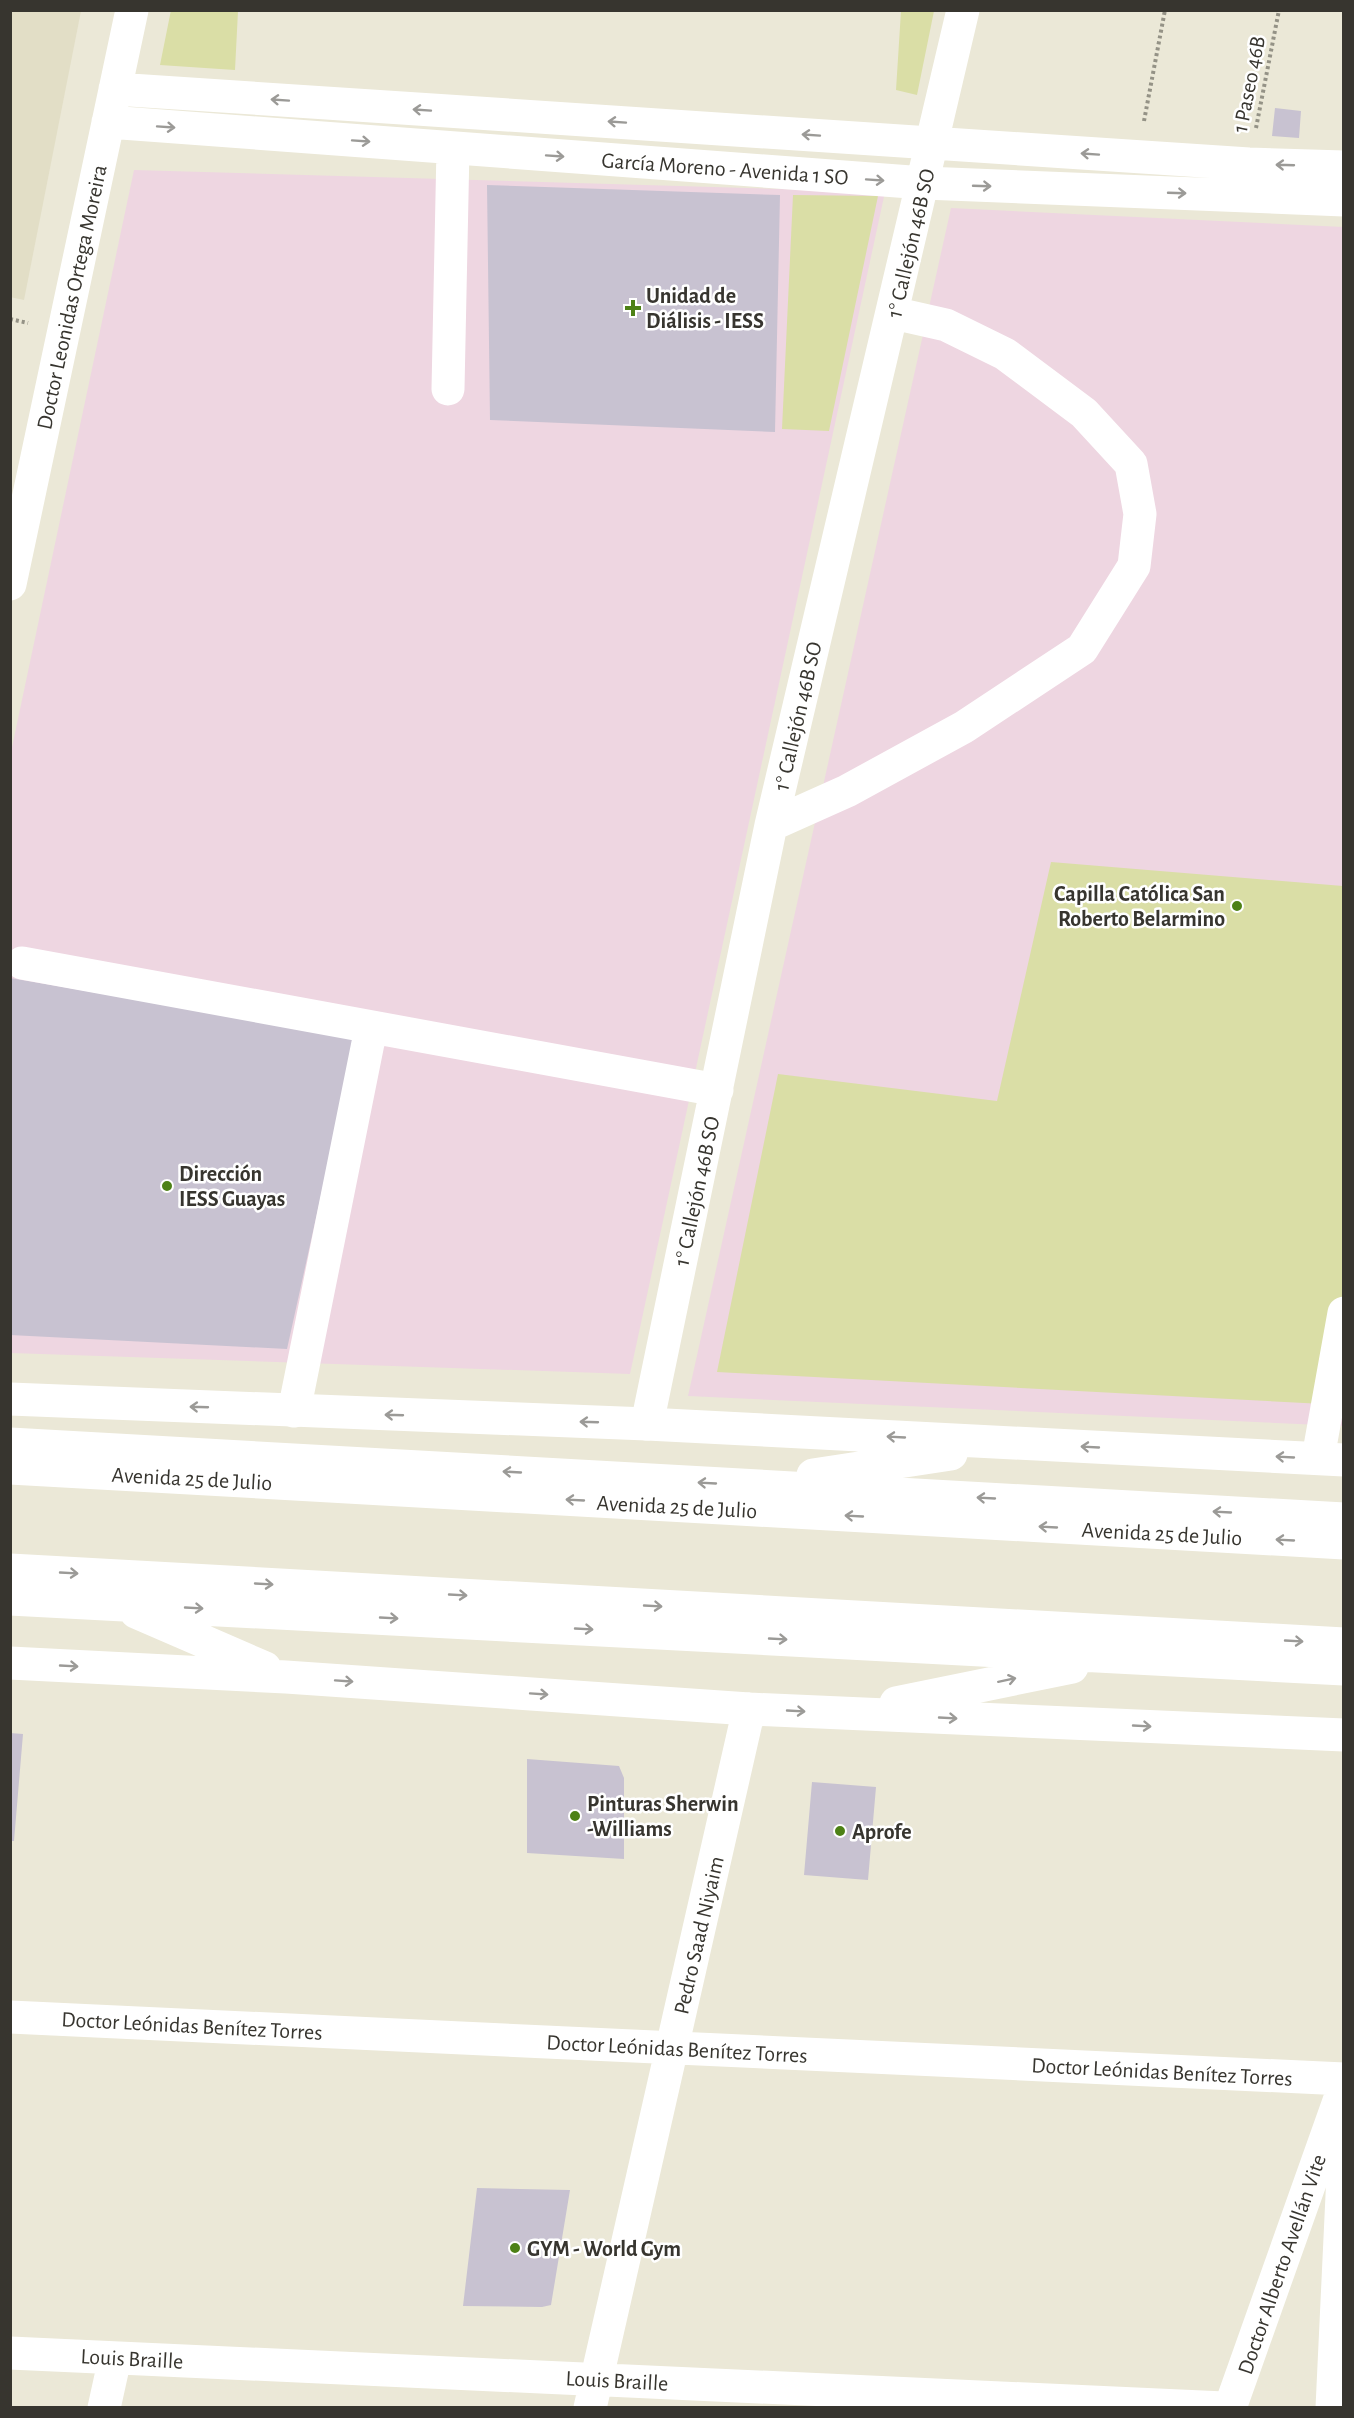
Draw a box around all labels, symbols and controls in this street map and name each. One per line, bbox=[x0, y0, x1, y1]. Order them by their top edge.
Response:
street label: 1 Paseo 46B bbox=[1229, 34, 1269, 134]
one-way arrow bbox=[271, 94, 291, 105]
one-way arrow bbox=[413, 104, 433, 115]
one-way arrow bbox=[607, 117, 627, 128]
one-way arrow bbox=[156, 121, 176, 132]
one-way arrow bbox=[802, 129, 822, 140]
one-way arrow bbox=[350, 136, 370, 147]
one-way arrow bbox=[1081, 148, 1101, 159]
street label: García Moreno - Avenida 1 SO bbox=[601, 149, 849, 189]
one-way arrow bbox=[545, 151, 565, 162]
one-way arrow bbox=[1276, 159, 1296, 171]
street label: Doctor Leonidas Ortega Moreira bbox=[33, 163, 111, 432]
street label: 1° Callejón 46B SO bbox=[883, 166, 939, 320]
one-way arrow bbox=[865, 174, 885, 185]
one-way arrow bbox=[972, 180, 992, 191]
one-way arrow bbox=[1166, 188, 1186, 199]
place label: Unidad de Diálisis - IESS bbox=[646, 285, 764, 332]
marker: Unidad de Diálisis - IESS bbox=[624, 299, 642, 317]
street label: 1° Callejón 46B SO bbox=[770, 639, 826, 793]
place label: Capilla Católica San Roberto Belarmino bbox=[1054, 883, 1225, 930]
marker: Capilla Católica San Roberto Belarmino bbox=[1230, 899, 1244, 913]
street label: 1° Callejón 46B SO bbox=[670, 1114, 724, 1268]
place label: Dirección IESS Guayas bbox=[179, 1163, 285, 1211]
marker: Dirección IESS Guayas bbox=[160, 1179, 174, 1193]
one-way arrow bbox=[190, 1402, 210, 1413]
one-way arrow bbox=[384, 1409, 404, 1420]
one-way arrow bbox=[579, 1416, 599, 1428]
one-way arrow bbox=[886, 1431, 906, 1442]
one-way arrow bbox=[1081, 1441, 1101, 1452]
one-way arrow bbox=[1276, 1451, 1296, 1462]
street label: Avenida 25 de Julio bbox=[111, 1464, 273, 1494]
one-way arrow bbox=[503, 1466, 523, 1477]
one-way arrow bbox=[698, 1477, 717, 1488]
street label: Avenida 25 de Julio bbox=[596, 1492, 758, 1522]
one-way arrow bbox=[976, 1493, 996, 1504]
one-way arrow bbox=[566, 1494, 586, 1505]
one-way arrow bbox=[1213, 1506, 1233, 1517]
one-way arrow bbox=[844, 1510, 864, 1521]
street label: Avenida 25 de Julio bbox=[1081, 1519, 1243, 1549]
one-way arrow bbox=[1039, 1521, 1059, 1532]
one-way arrow bbox=[1276, 1535, 1296, 1546]
one-way arrow bbox=[58, 1568, 78, 1579]
one-way arrow bbox=[253, 1578, 273, 1589]
one-way arrow bbox=[448, 1589, 468, 1600]
one-way arrow bbox=[643, 1600, 662, 1611]
one-way arrow bbox=[184, 1602, 204, 1613]
one-way arrow bbox=[379, 1613, 399, 1624]
one-way arrow bbox=[573, 1623, 593, 1634]
one-way arrow bbox=[768, 1634, 788, 1645]
one-way arrow bbox=[1283, 1636, 1303, 1647]
one-way arrow bbox=[58, 1660, 78, 1671]
one-way arrow bbox=[997, 1674, 1017, 1685]
one-way arrow bbox=[334, 1676, 354, 1687]
one-way arrow bbox=[528, 1689, 548, 1700]
one-way arrow bbox=[786, 1705, 806, 1716]
one-way arrow bbox=[937, 1712, 957, 1723]
one-way arrow bbox=[1132, 1721, 1152, 1732]
place label: Pinturas Sherwin -Williams bbox=[587, 1793, 739, 1840]
marker: Pinturas Sherwin -Williams bbox=[568, 1809, 582, 1823]
place label: Aprofe bbox=[852, 1821, 912, 1843]
marker: Aprofe bbox=[833, 1824, 847, 1838]
street label: Pedro Saad Niyaim bbox=[670, 1854, 728, 2016]
street label: Doctor Leónidas Benítez Torres bbox=[61, 2008, 323, 2044]
street label: Doctor Leónidas Benítez Torres bbox=[546, 2031, 808, 2067]
street label: Doctor Leónidas Benítez Torres bbox=[1031, 2054, 1293, 2090]
street label: Doctor Alberto Avellán Vite bbox=[1234, 2151, 1330, 2377]
place label: GYM - World Gym bbox=[527, 2238, 681, 2261]
marker: GYM - World Gym bbox=[508, 2241, 522, 2255]
street label: Louis Braille bbox=[80, 2345, 184, 2373]
street label: Louis Braille bbox=[565, 2367, 669, 2395]

